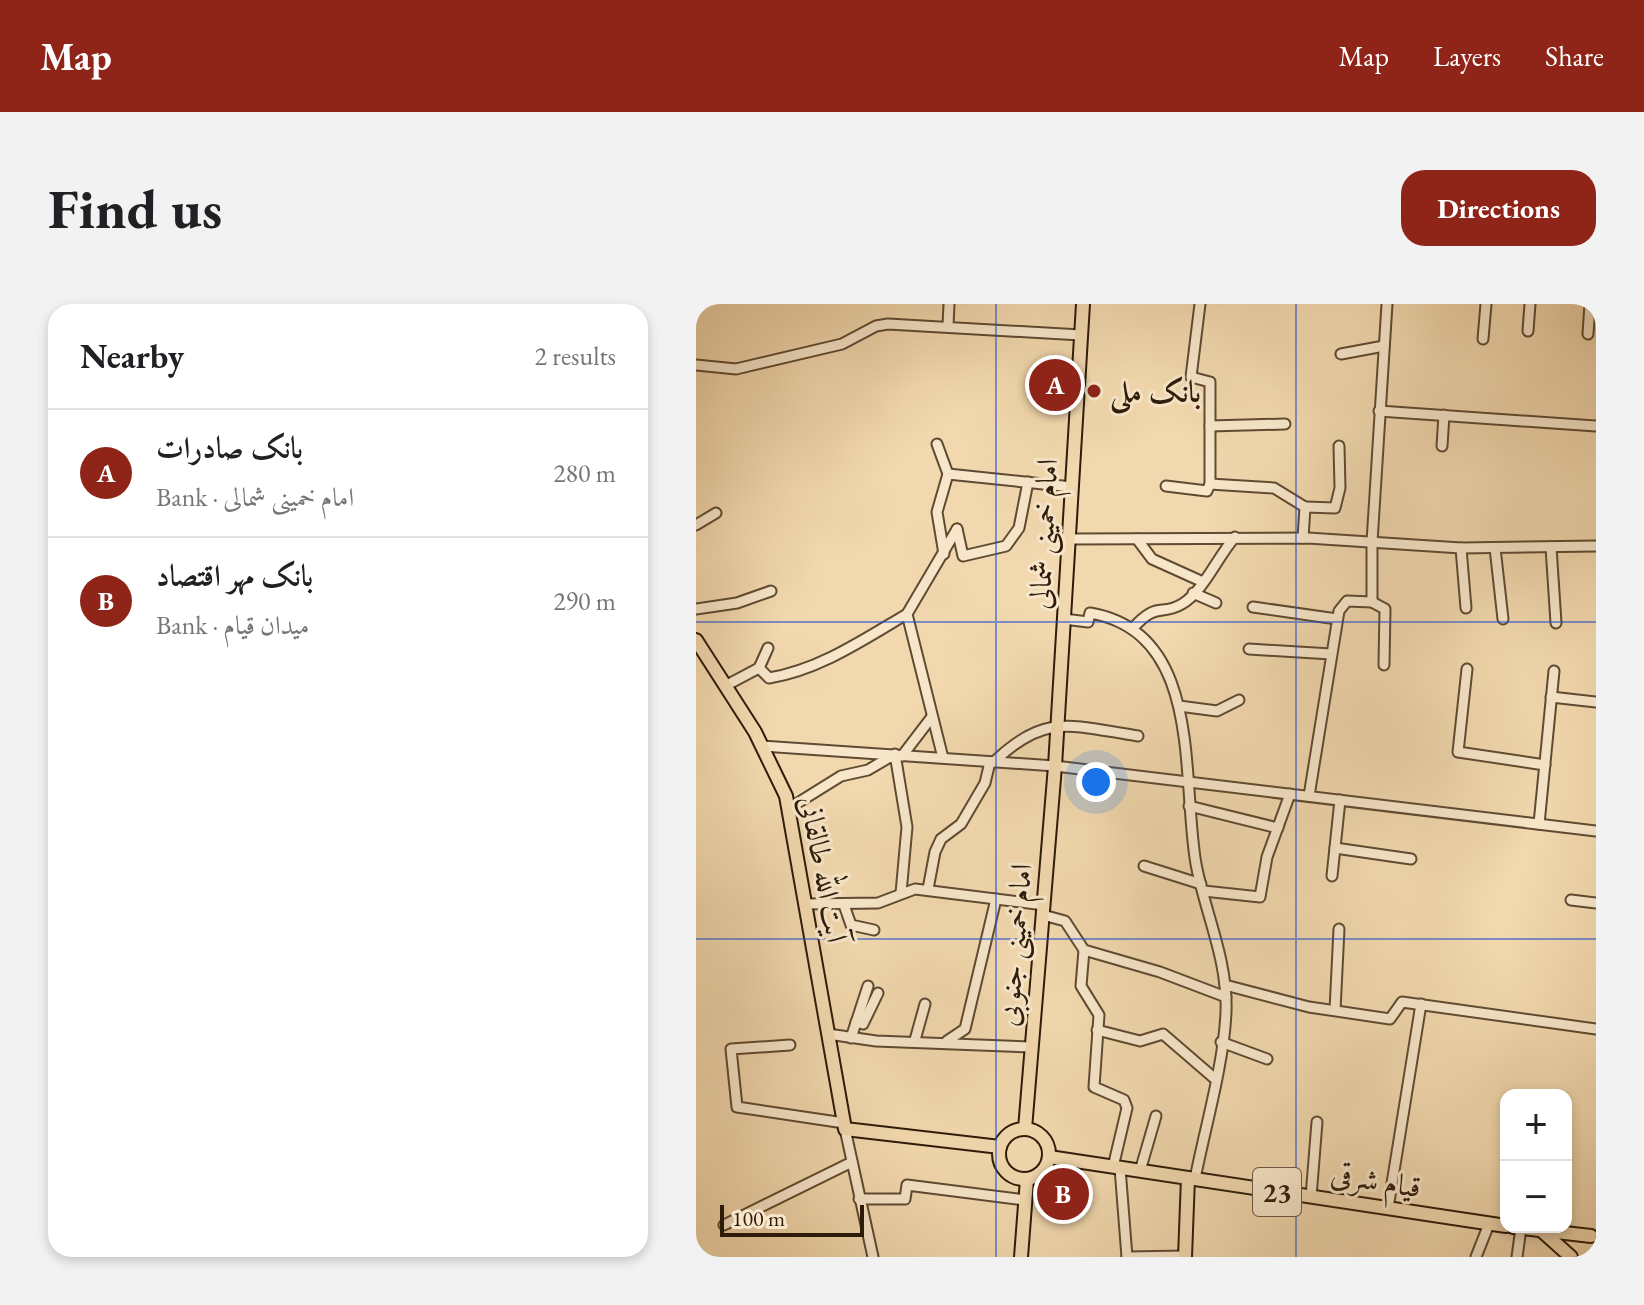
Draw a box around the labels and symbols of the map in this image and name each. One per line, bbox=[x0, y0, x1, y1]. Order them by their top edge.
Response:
pin: A bbox=[1029, 355, 1081, 415]
place label: بانک ملی bbox=[1109, 372, 1201, 415]
marker: بانک ملی bbox=[1085, 382, 1103, 400]
street label: امام خمینی شمالی bbox=[1020, 458, 1073, 611]
your location bbox=[1076, 762, 1116, 802]
street label: آیت الله طالقانی bbox=[791, 792, 861, 949]
street label: امام خمینی جنوبی bbox=[987, 862, 1048, 1029]
street label: قیام شرقی bbox=[1327, 1154, 1424, 1213]
pin: B bbox=[1037, 1164, 1089, 1224]
road number: 23 bbox=[1253, 1168, 1301, 1216]
scale bar bbox=[720, 1201, 864, 1237]

